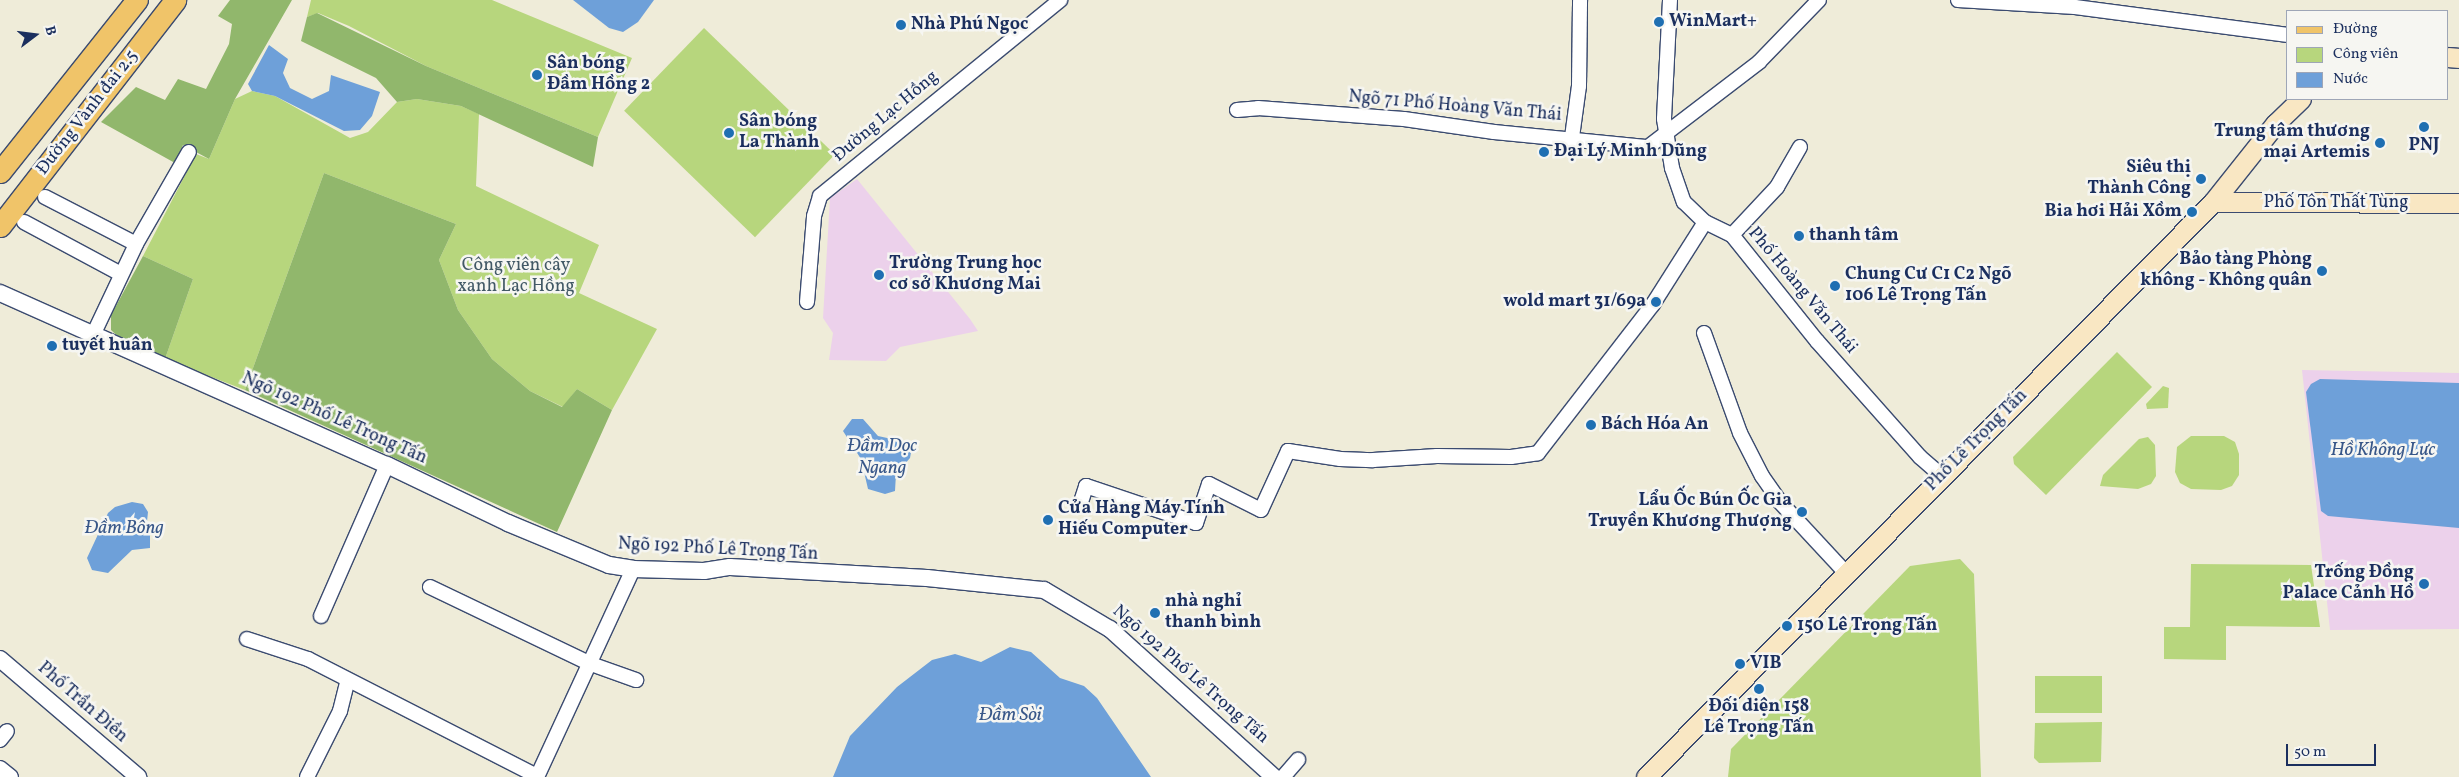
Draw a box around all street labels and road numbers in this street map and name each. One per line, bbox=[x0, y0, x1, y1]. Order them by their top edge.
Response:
street label: Đường Vành đai 2.5 bbox=[32, 46, 144, 180]
street label: Đường Lạc Hồng bbox=[829, 67, 943, 167]
street label: Ngõ 71 Phố Hoàng Văn Thái bbox=[1347, 87, 1563, 127]
street label: Phố Tôn Thất Tùng bbox=[2263, 192, 2409, 214]
street label: Phố Hoàng Văn Thái bbox=[1742, 223, 1862, 359]
street label: Ngõ 192 Phố Lê Trọng Tấn bbox=[238, 368, 430, 470]
street label: Phố Lê Trọng Tấn bbox=[1921, 385, 2033, 497]
street label: Ngõ 192 Phố Lê Trọng Tấn bbox=[617, 534, 819, 566]
street label: Ngõ 192 Phố Lê Trọng Tấn bbox=[1107, 601, 1273, 749]
street label: Phố Trần Điền bbox=[32, 658, 132, 748]

